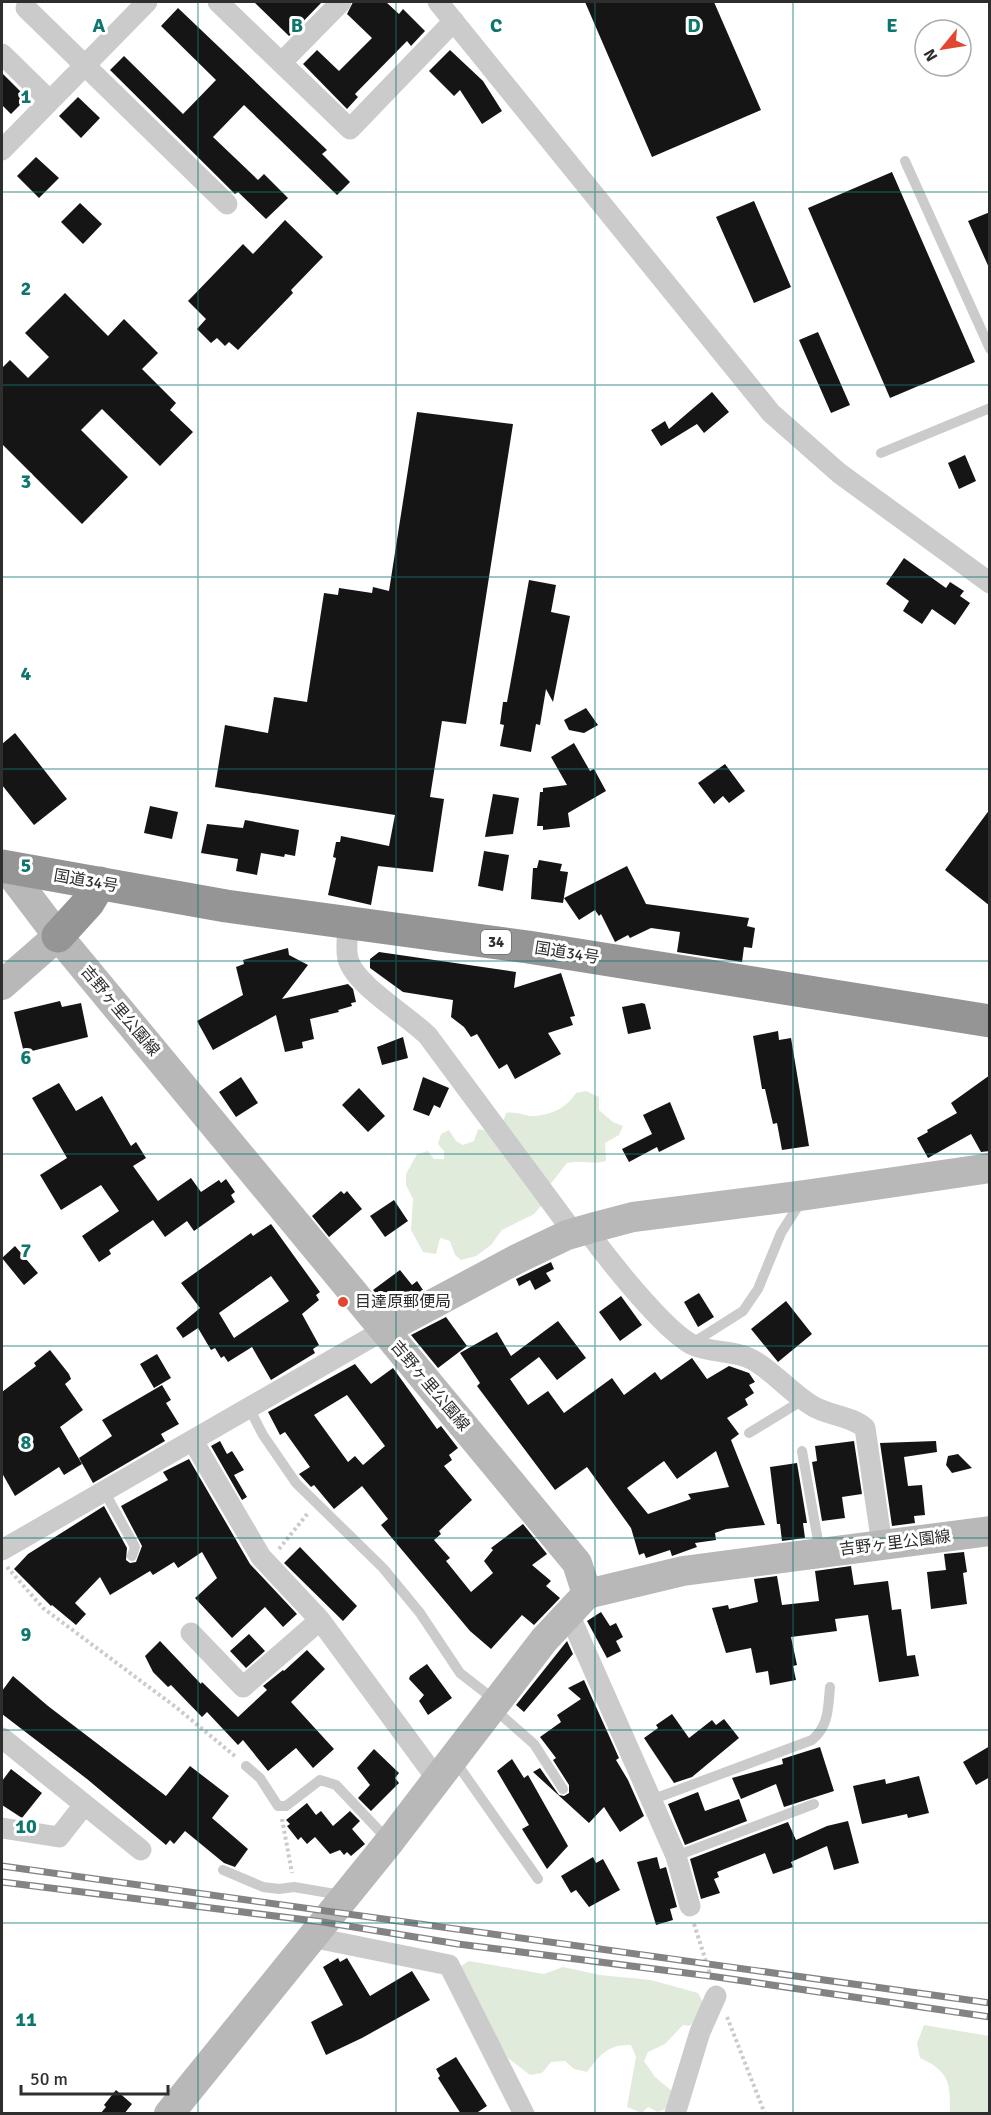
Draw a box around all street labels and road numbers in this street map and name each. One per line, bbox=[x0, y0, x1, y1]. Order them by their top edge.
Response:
street label: 国道34号 bbox=[52, 865, 120, 897]
road number: 34 bbox=[481, 930, 511, 954]
street label: 国道34号 bbox=[533, 938, 601, 968]
street label: 吉野ヶ里公園線 bbox=[76, 962, 164, 1060]
street label: 吉野ヶ里公園線 bbox=[386, 1337, 474, 1435]
street label: 吉野ヶ里公園線 bbox=[838, 1526, 952, 1560]

